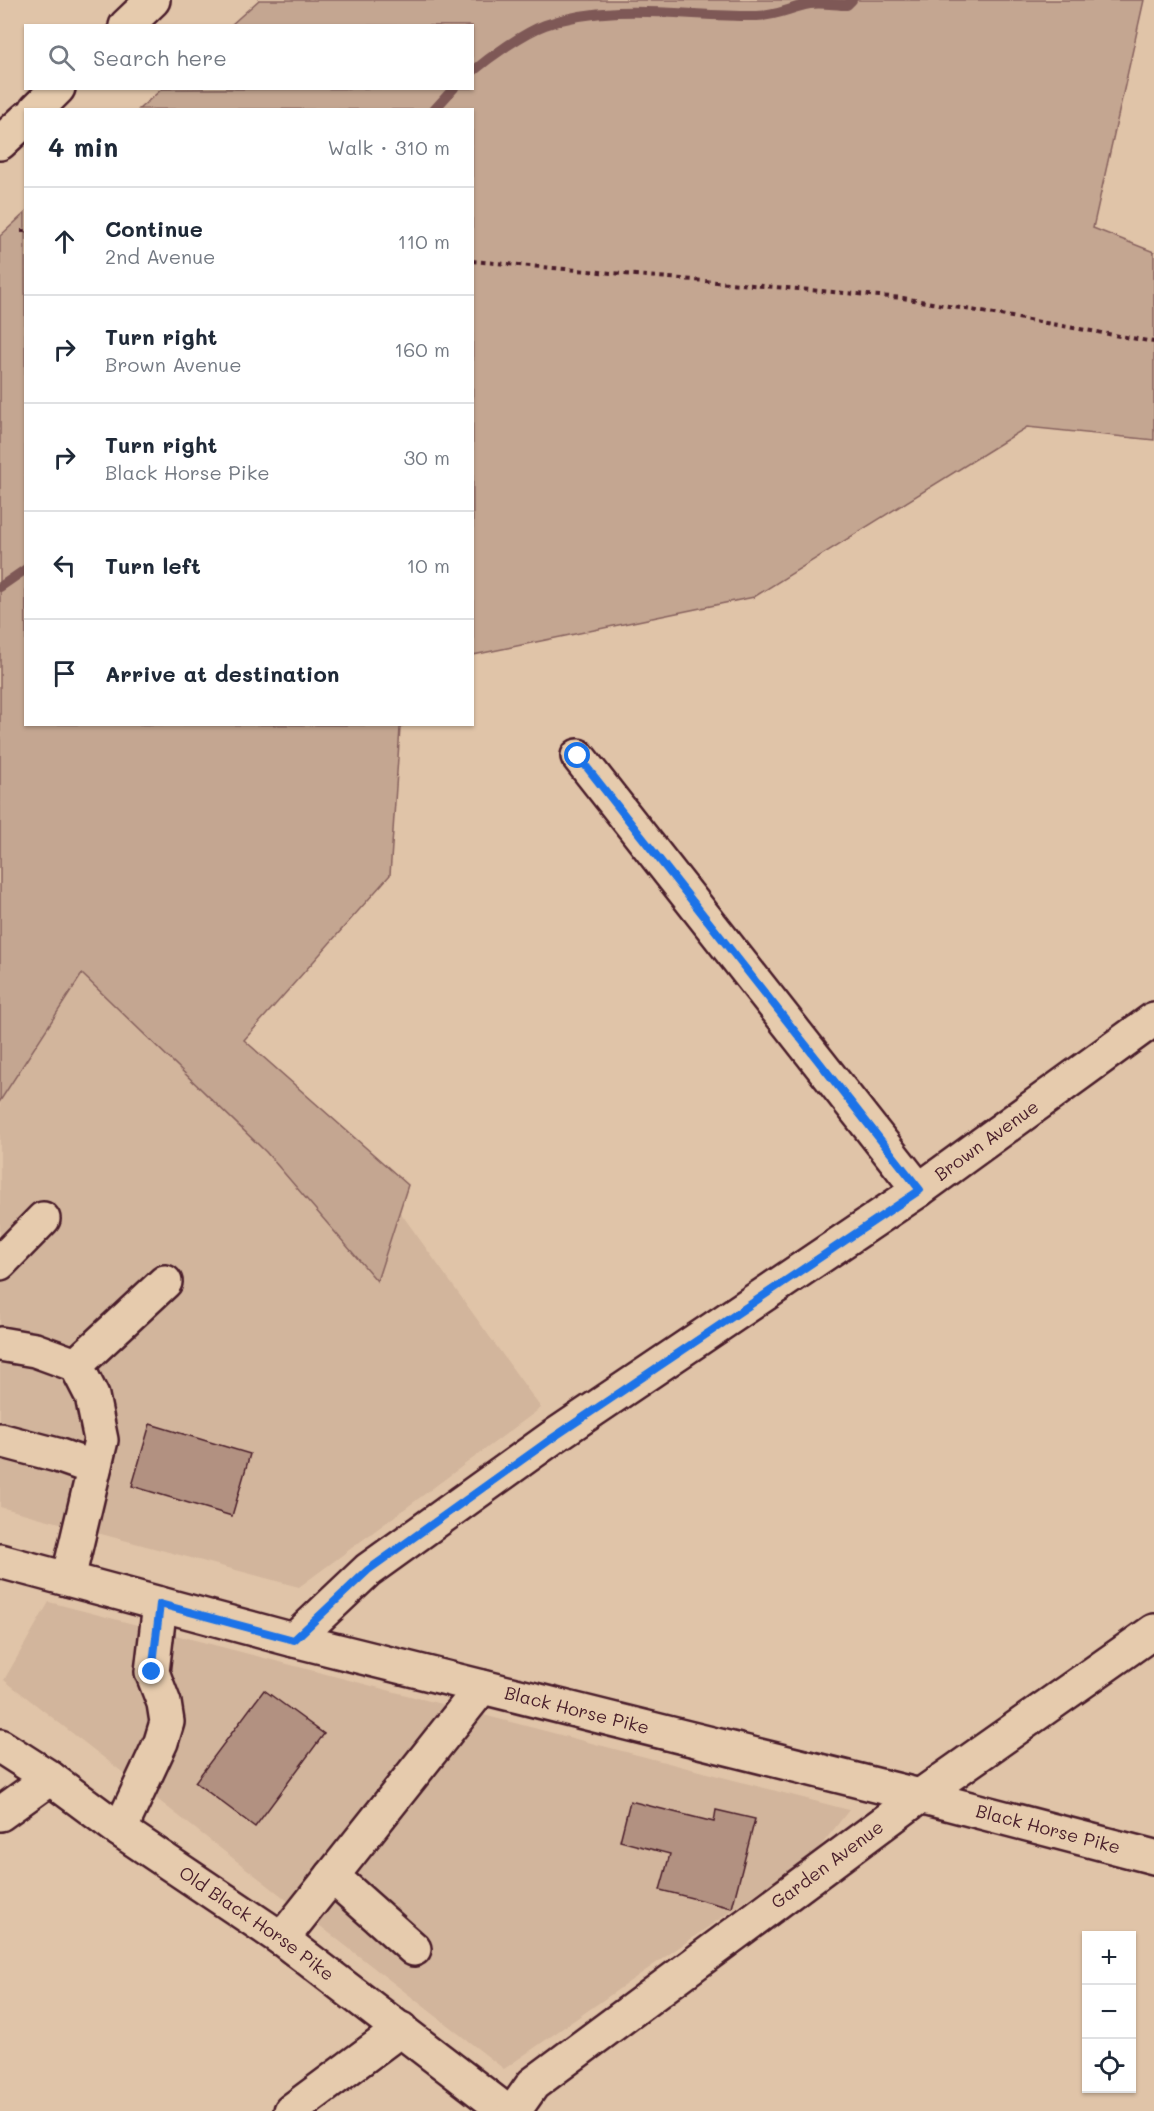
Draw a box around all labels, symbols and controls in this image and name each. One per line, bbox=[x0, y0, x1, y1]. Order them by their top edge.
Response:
search box bbox=[24, 24, 474, 90]
icon: search bbox=[45, 41, 78, 74]
text: Search here bbox=[93, 43, 227, 72]
text: 4 min bbox=[48, 130, 118, 164]
text: Walk · 310 m bbox=[327, 134, 450, 160]
text: Continue bbox=[105, 214, 203, 243]
icon: ahead bbox=[48, 225, 81, 258]
text: 110 m bbox=[397, 228, 450, 254]
text: 2nd Avenue bbox=[105, 243, 216, 269]
text: Turn right bbox=[105, 322, 217, 351]
icon: right bbox=[48, 333, 81, 366]
text: 160 m bbox=[394, 336, 450, 362]
text: Brown Avenue bbox=[105, 351, 242, 377]
text: Turn right bbox=[105, 430, 217, 459]
icon: right bbox=[48, 441, 81, 474]
text: 30 m bbox=[404, 444, 450, 470]
text: Black Horse Pike bbox=[105, 459, 270, 485]
icon: left bbox=[48, 549, 81, 582]
text: Turn left bbox=[105, 551, 201, 580]
text: 10 m bbox=[406, 552, 450, 578]
icon: arrive bbox=[48, 657, 81, 690]
text: Arrive at destination bbox=[105, 659, 340, 688]
route start bbox=[564, 742, 590, 768]
street label: Brown Avenue bbox=[929, 1094, 1043, 1186]
route end bbox=[138, 1658, 164, 1684]
street label: Black Horse Pike bbox=[502, 1680, 652, 1739]
street label: Black Horse Pike bbox=[974, 1798, 1123, 1859]
street label: Garden Avenue bbox=[766, 1814, 888, 1914]
street label: Old Black Horse Pike bbox=[175, 1860, 339, 1986]
map controls bbox=[1082, 1931, 1136, 2093]
button: + bbox=[1082, 1931, 1136, 1985]
button: − bbox=[1082, 1985, 1136, 2039]
button: locate bbox=[1082, 2039, 1136, 2093]

